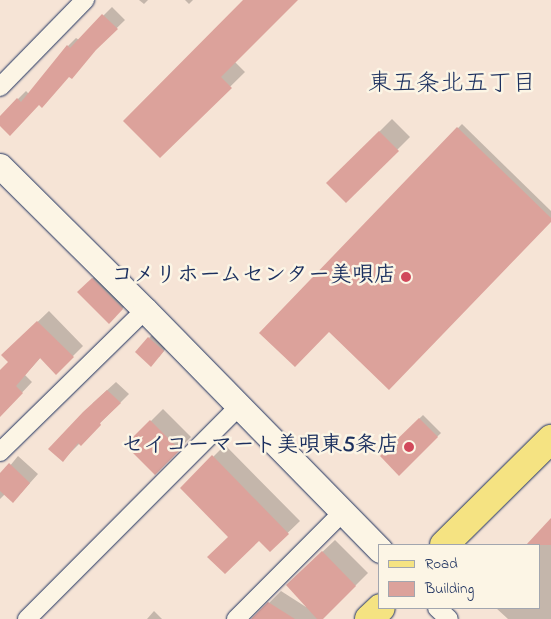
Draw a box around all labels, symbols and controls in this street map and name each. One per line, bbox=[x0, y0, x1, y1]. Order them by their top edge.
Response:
district label: 東五条北五丁目 bbox=[368, 71, 536, 99]
place label: コメリホームセンター美唄店 bbox=[110, 264, 396, 290]
marker: コメリホームセンター美唄店 bbox=[400, 271, 412, 283]
place label: セイコーマート美唄東5条店 bbox=[122, 434, 399, 460]
marker: セイコーマート美唄東5条店 bbox=[403, 441, 415, 453]
legend bbox=[378, 544, 541, 609]
text: Road bbox=[425, 553, 458, 575]
text: Building bbox=[425, 578, 474, 600]

